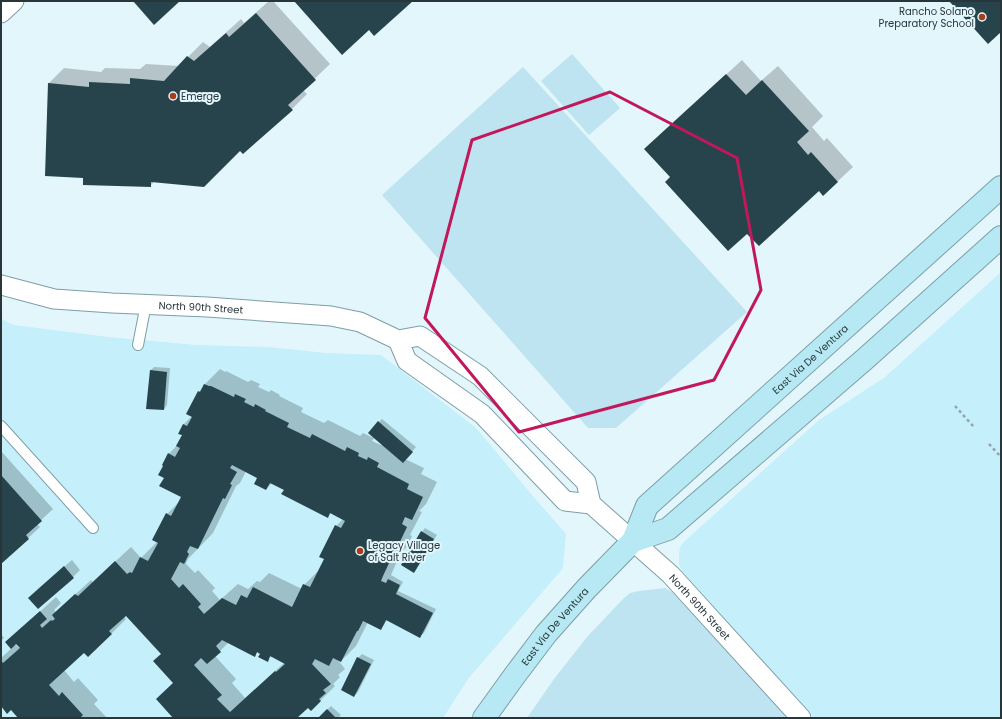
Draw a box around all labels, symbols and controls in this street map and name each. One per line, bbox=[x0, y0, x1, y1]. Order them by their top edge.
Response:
place label: Rancho Solano Preparatory School bbox=[879, 4, 974, 31]
marker: Rancho Solano Preparatory School bbox=[977, 12, 987, 22]
place label: Emerge bbox=[181, 89, 219, 104]
marker: Emerge bbox=[168, 91, 178, 101]
street label: North 90th Street bbox=[158, 297, 244, 317]
street label: East Via De Ventura bbox=[769, 321, 851, 397]
place label: Legacy Village of Salt River bbox=[368, 538, 440, 565]
marker: Legacy Village of Salt River bbox=[355, 546, 365, 556]
street label: North 90th Street bbox=[666, 570, 734, 643]
street label: East Via De Ventura bbox=[517, 584, 592, 668]

